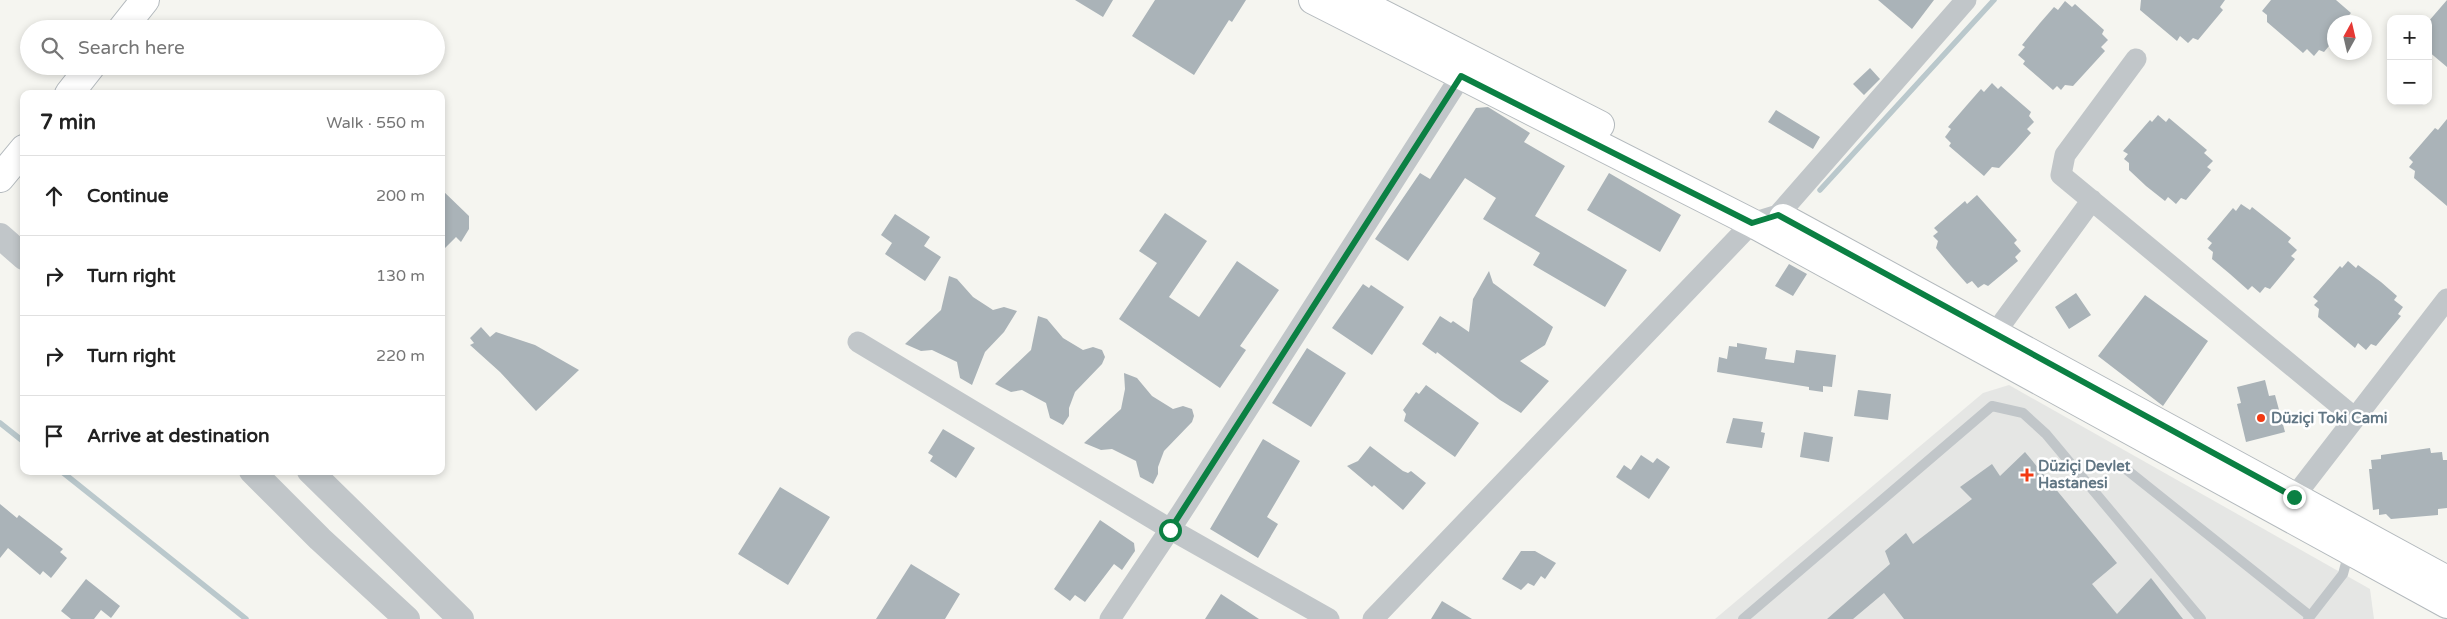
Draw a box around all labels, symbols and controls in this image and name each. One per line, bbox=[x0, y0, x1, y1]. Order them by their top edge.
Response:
north arrow bbox=[2327, 15, 2372, 60]
map controls bbox=[2387, 15, 2432, 105]
button: + bbox=[2387, 15, 2432, 60]
search box bbox=[20, 20, 445, 75]
icon: search bbox=[38, 34, 66, 62]
text: Search here bbox=[78, 37, 185, 59]
button: − bbox=[2387, 60, 2432, 105]
text: 7 min bbox=[40, 110, 96, 135]
text: Walk · 550 m bbox=[326, 113, 425, 133]
icon: ahead bbox=[40, 182, 68, 210]
text: Continue bbox=[87, 185, 169, 207]
text: 200 m bbox=[376, 186, 425, 206]
icon: right bbox=[40, 262, 68, 290]
text: Turn right bbox=[87, 265, 175, 287]
text: 130 m bbox=[376, 266, 425, 286]
icon: right bbox=[40, 342, 68, 370]
text: Turn right bbox=[87, 345, 175, 367]
text: 220 m bbox=[376, 346, 425, 366]
place label: Düziçi Toki Cami bbox=[2271, 409, 2388, 428]
marker: Düziçi Toki Cami bbox=[2255, 412, 2267, 424]
icon: arrive bbox=[40, 422, 68, 450]
text: Arrive at destination bbox=[87, 425, 270, 447]
place label: Düziçi Devlet Hastanesi bbox=[2038, 457, 2131, 492]
marker: Düziçi Devlet Hastanesi bbox=[2020, 468, 2034, 482]
route end bbox=[2283, 486, 2306, 509]
route start bbox=[1159, 519, 1182, 542]

